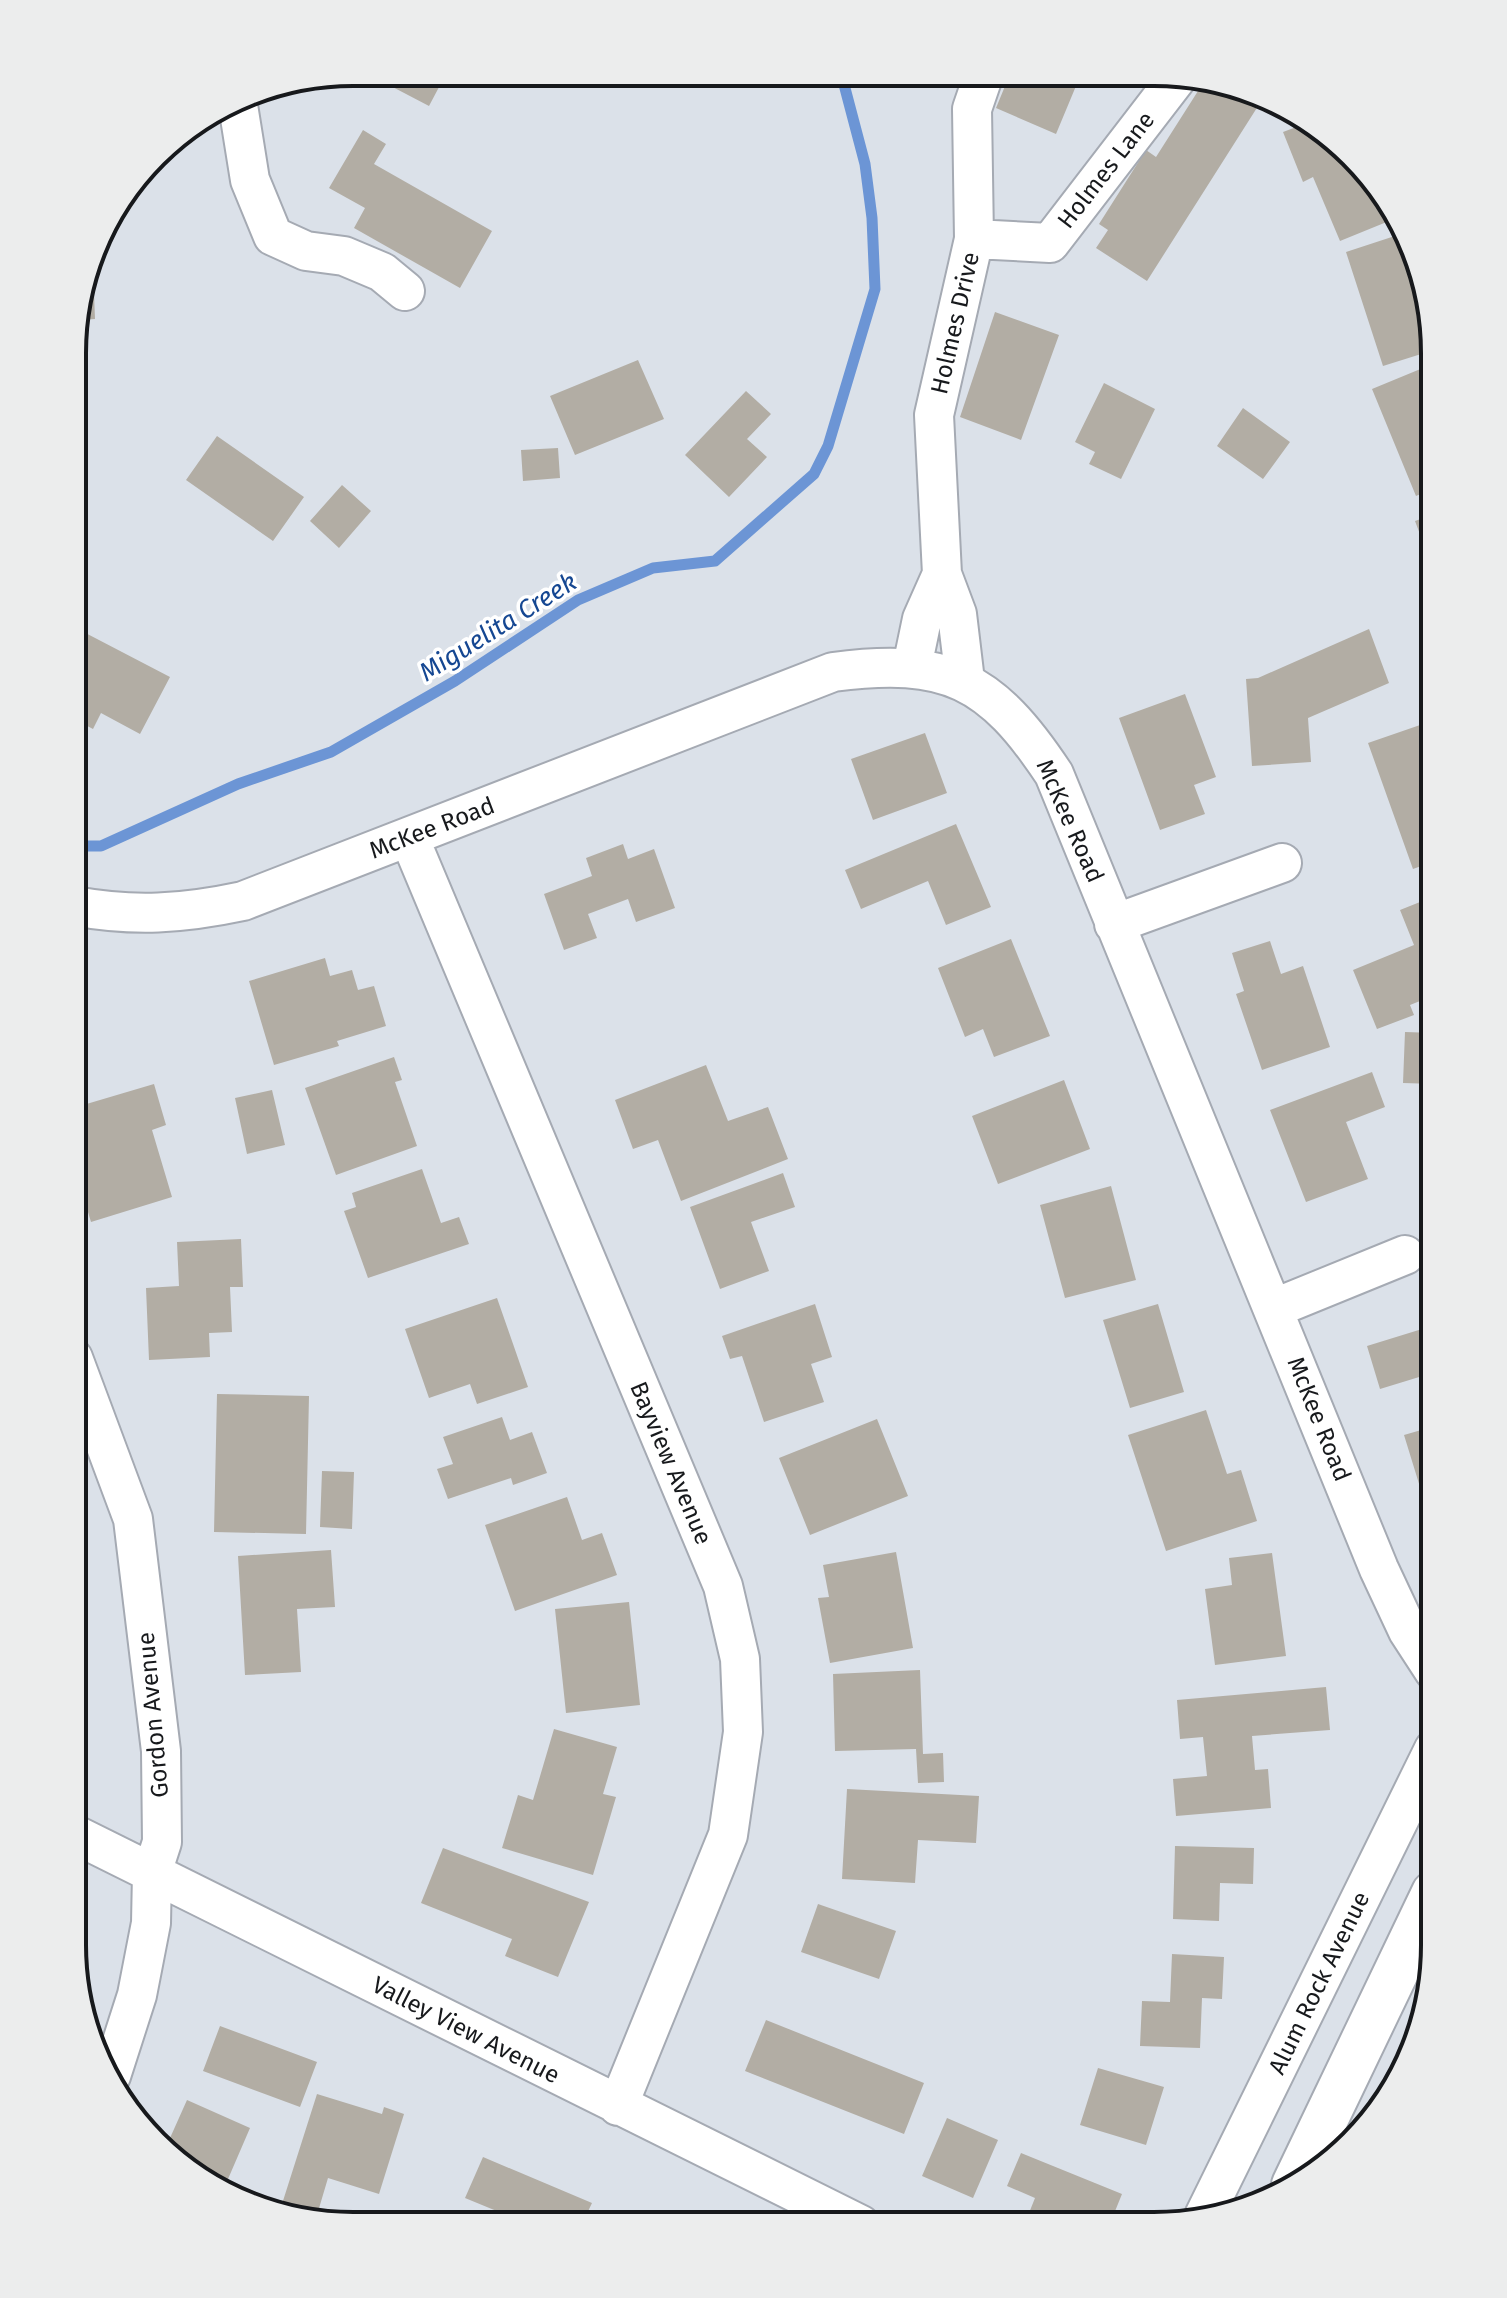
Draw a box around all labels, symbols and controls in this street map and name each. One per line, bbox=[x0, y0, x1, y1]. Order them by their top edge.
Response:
street label: Holmes Lane bbox=[1052, 106, 1160, 234]
street label: Holmes Drive bbox=[925, 249, 985, 397]
water label: Miguelita Creek bbox=[414, 566, 582, 688]
street label: McKee Road bbox=[1030, 755, 1110, 887]
street label: McKee Road bbox=[365, 791, 499, 865]
street label: McKee Road bbox=[1281, 1353, 1357, 1485]
street label: Bayview Avenue bbox=[624, 1377, 718, 1549]
street label: Gordon Avenue bbox=[132, 1631, 174, 1799]
street label: Alum Rock Avenue bbox=[1263, 1887, 1375, 2079]
street label: Valley View Avenue bbox=[368, 1971, 564, 2089]

